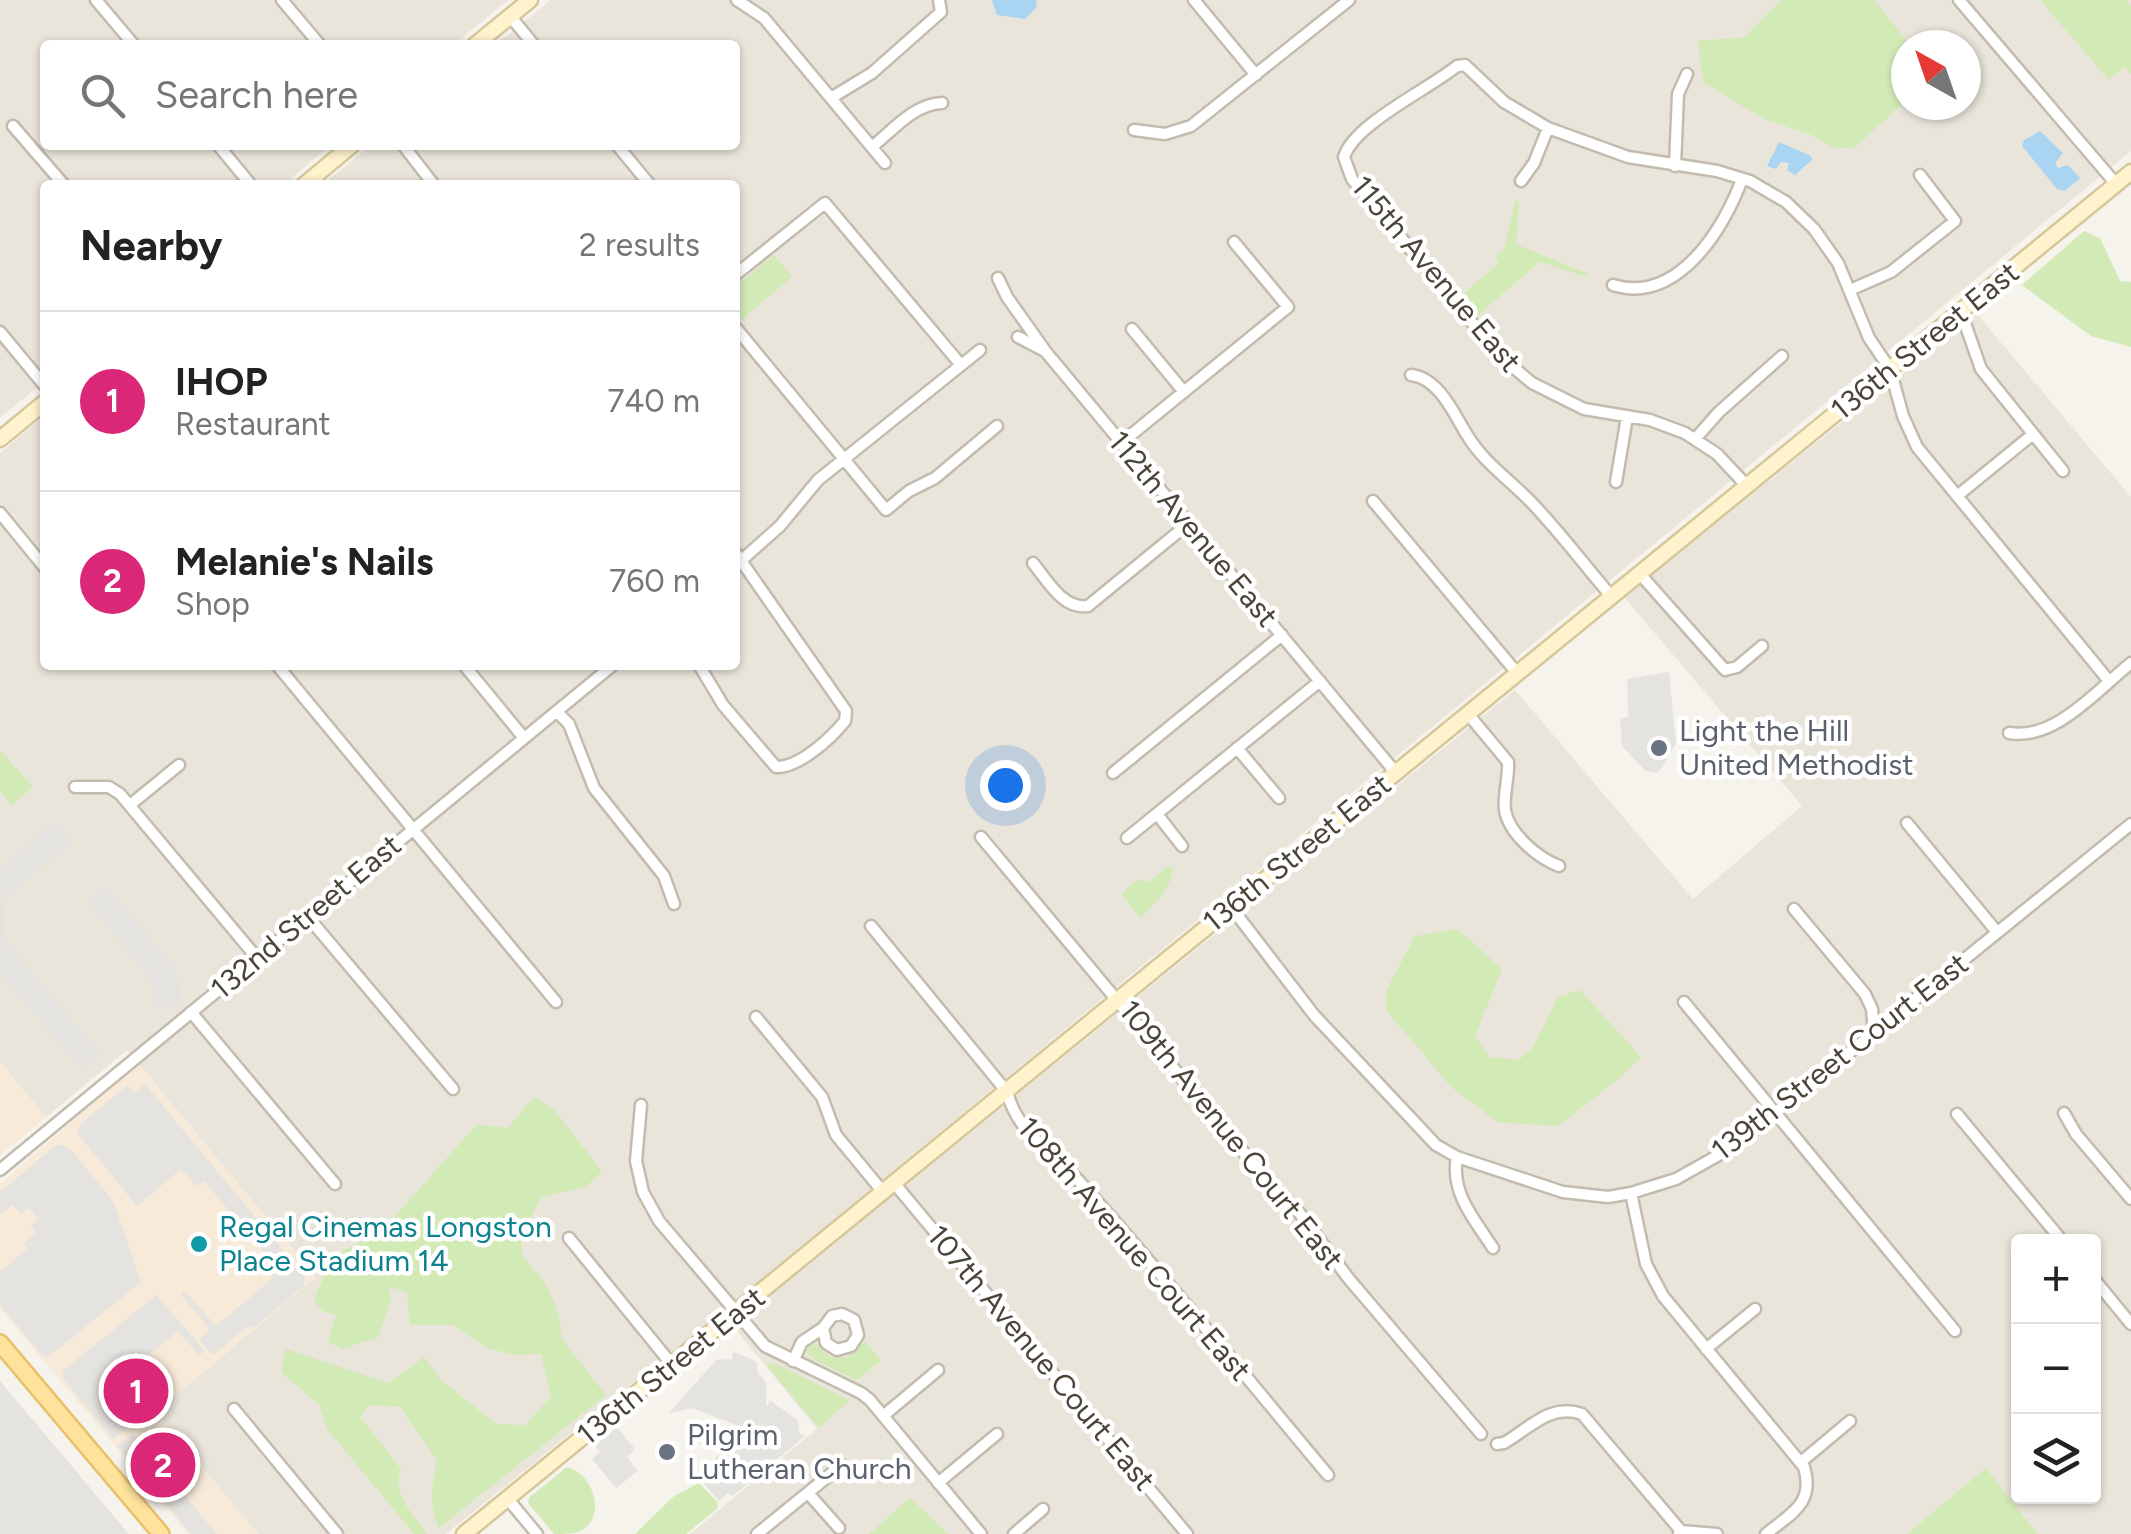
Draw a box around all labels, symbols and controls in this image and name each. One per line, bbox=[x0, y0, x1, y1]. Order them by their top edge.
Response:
north arrow bbox=[1891, 30, 1981, 120]
search box bbox=[40, 40, 740, 150]
icon: search bbox=[75, 68, 130, 123]
text: Search here bbox=[155, 72, 358, 118]
street label: 115th Avenue East bbox=[1344, 168, 1529, 379]
text: Nearby bbox=[80, 220, 222, 271]
text: 2 results bbox=[579, 226, 700, 264]
street label: 136th Street East bbox=[1823, 254, 2026, 428]
text: IHOP bbox=[175, 359, 267, 405]
text: 1 bbox=[106, 382, 119, 420]
text: 740 m bbox=[607, 382, 700, 420]
text: Restaurant bbox=[175, 405, 331, 443]
street label: 112th Avenue East bbox=[1101, 423, 1286, 634]
text: Melanie's Nails bbox=[175, 539, 434, 585]
text: 2 bbox=[103, 562, 122, 600]
text: 760 m bbox=[609, 562, 700, 600]
text: Shop bbox=[175, 585, 250, 623]
place label: Light the Hill United Methodist bbox=[1679, 712, 1914, 783]
marker: Light the Hill United Methodist bbox=[1648, 737, 1670, 759]
your location bbox=[980, 760, 1031, 811]
street label: 136th Street East bbox=[1195, 766, 1398, 940]
street label: 132nd Street East bbox=[203, 826, 408, 1007]
street label: 139th Street Court East bbox=[1704, 945, 1975, 1168]
street label: 109th Avenue Court East bbox=[1111, 992, 1351, 1277]
street label: 108th Avenue Court East bbox=[1010, 1109, 1259, 1388]
place label: Regal Cinemas Longston Place Stadium 14 bbox=[219, 1208, 552, 1279]
street label: 107th Avenue Court East bbox=[920, 1217, 1163, 1498]
marker: Regal Cinemas Longston Place Stadium 14 bbox=[188, 1233, 210, 1255]
map controls bbox=[2011, 1234, 2101, 1504]
button: + bbox=[2011, 1234, 2101, 1324]
street label: 136th Street East bbox=[569, 1279, 772, 1453]
button: − bbox=[2011, 1324, 2101, 1414]
pin: 1 bbox=[104, 1354, 168, 1428]
button: layers bbox=[2011, 1414, 2101, 1504]
place label: Pilgrim Lutheran Church bbox=[687, 1416, 912, 1487]
pin: 2 bbox=[130, 1428, 196, 1502]
marker: Pilgrim Lutheran Church bbox=[656, 1441, 678, 1463]

